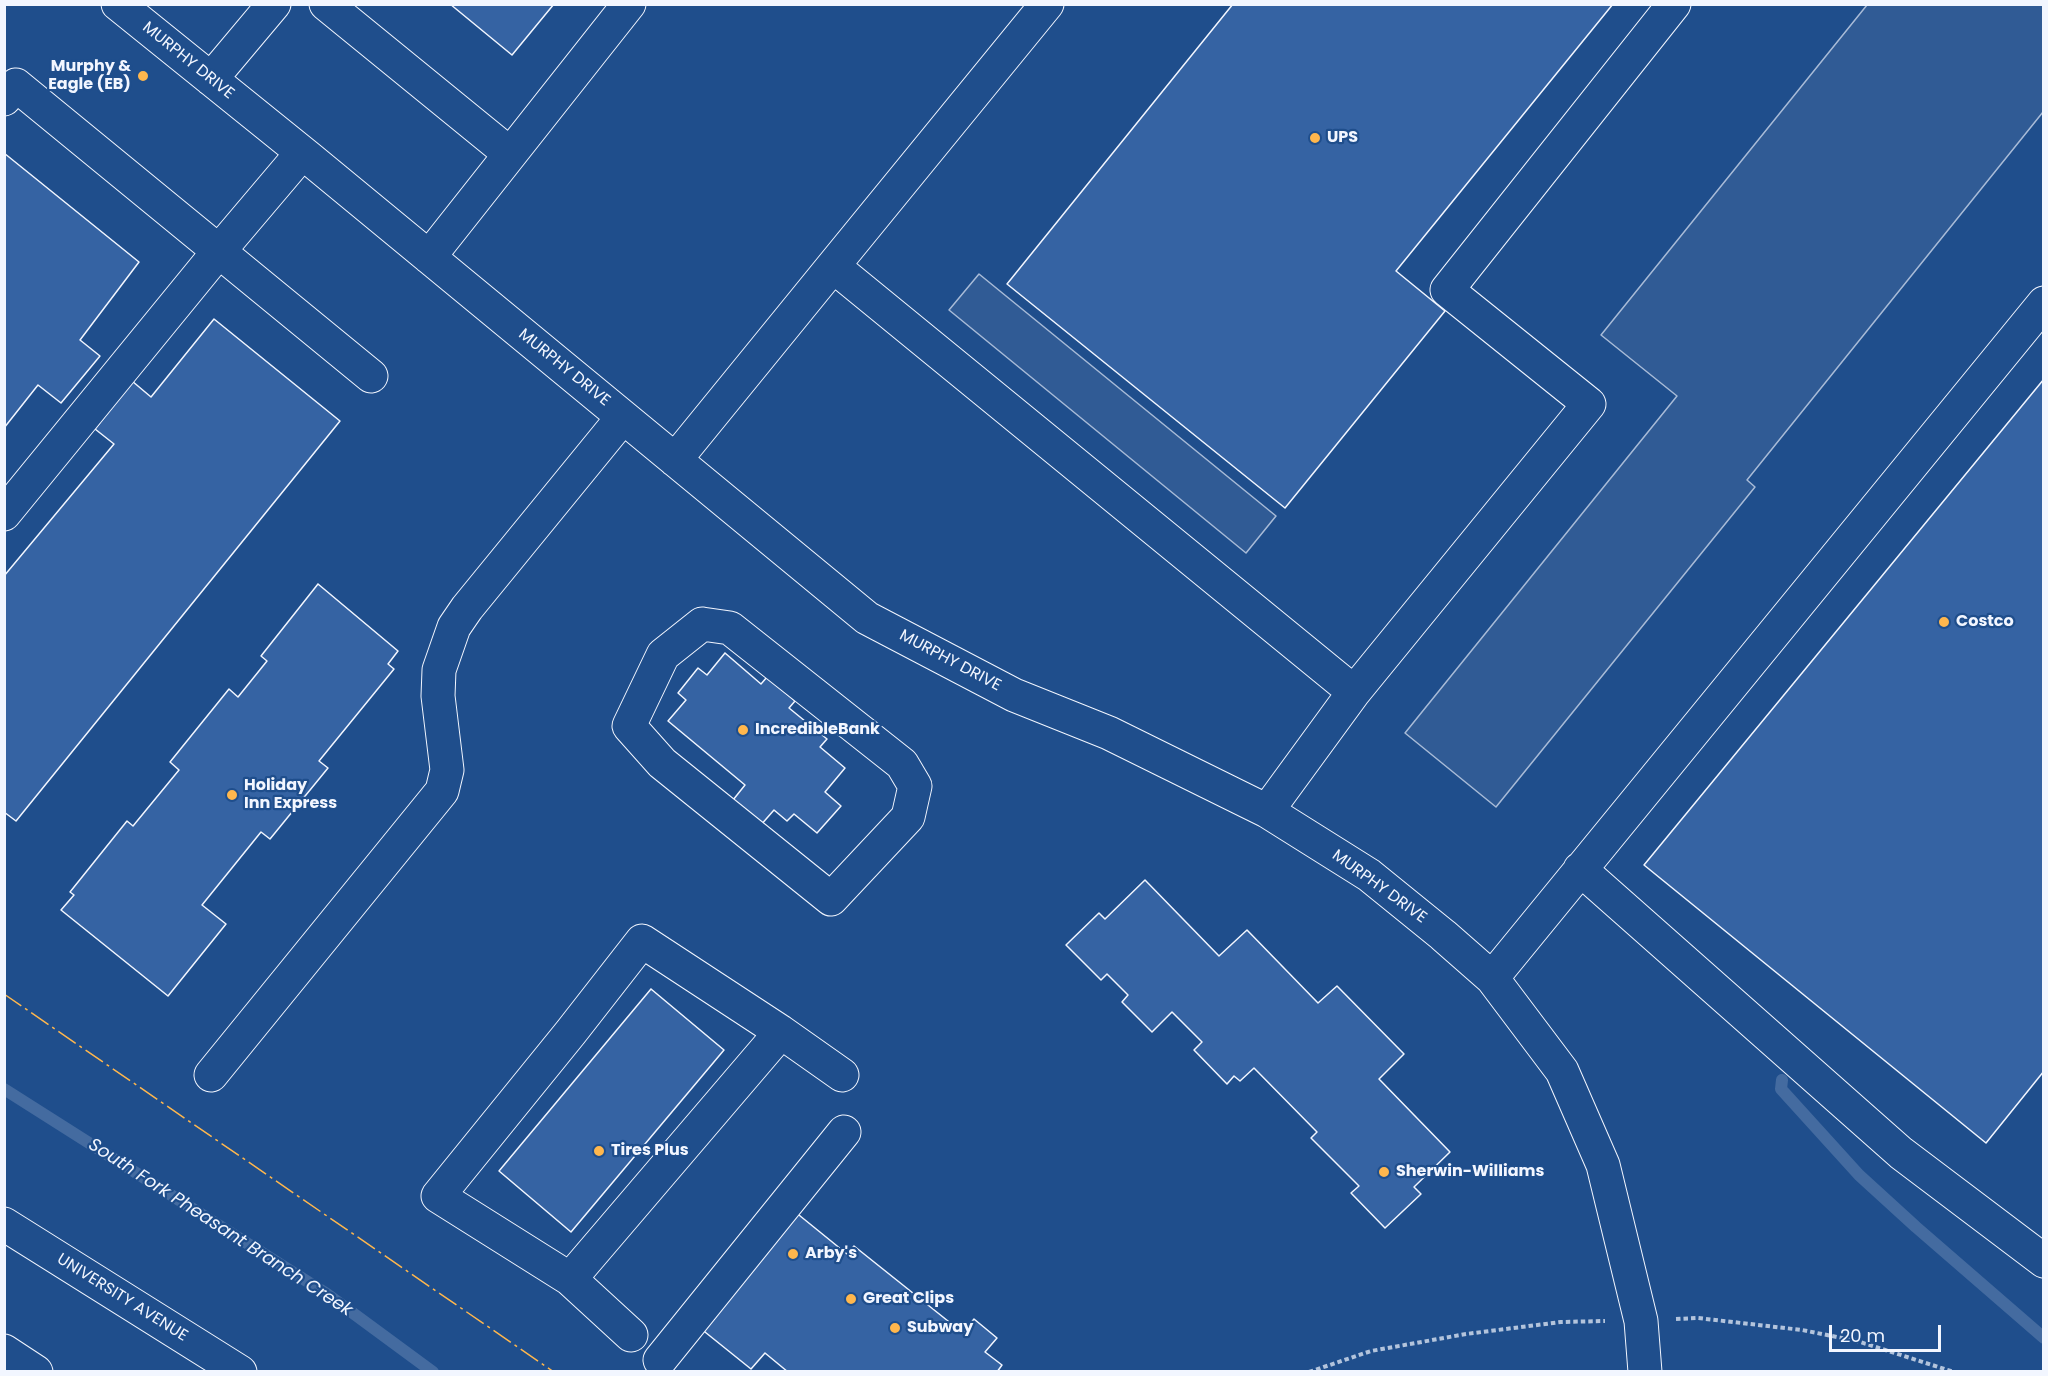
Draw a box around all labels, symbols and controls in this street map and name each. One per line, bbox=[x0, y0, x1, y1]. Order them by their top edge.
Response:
street label: MURPHY DRIVE bbox=[138, 18, 238, 104]
place label: Murphy & Eagle (EB) bbox=[48, 57, 131, 95]
marker: Murphy & Eagle (EB) bbox=[136, 69, 150, 83]
place label: UPS bbox=[1327, 128, 1358, 148]
marker: UPS bbox=[1308, 131, 1322, 145]
street label: MURPHY DRIVE bbox=[514, 325, 614, 411]
place label: Costco bbox=[1956, 612, 2014, 632]
marker: Costco bbox=[1937, 615, 1951, 629]
street label: MURPHY DRIVE bbox=[896, 626, 1004, 696]
place label: IncredibleBank bbox=[755, 720, 880, 740]
marker: IncredibleBank bbox=[736, 723, 750, 737]
place label: Holiday Inn Express bbox=[244, 776, 337, 814]
marker: Holiday Inn Express bbox=[225, 788, 239, 802]
street label: MURPHY DRIVE bbox=[1328, 846, 1430, 928]
water label: South Fork Pheasant Branch Creek bbox=[84, 1134, 356, 1322]
place label: Tires Plus bbox=[611, 1141, 689, 1161]
marker: Tires Plus bbox=[592, 1144, 606, 1158]
place label: Sherwin-Williams bbox=[1396, 1162, 1544, 1182]
marker: Sherwin-Williams bbox=[1377, 1165, 1391, 1179]
place label: Arby's bbox=[805, 1244, 857, 1264]
marker: Arby's bbox=[786, 1247, 800, 1261]
street label: UNIVERSITY AVENUE bbox=[53, 1250, 191, 1346]
place label: Great Clips bbox=[863, 1289, 954, 1309]
marker: Great Clips bbox=[844, 1292, 858, 1306]
scale bar bbox=[1832, 1313, 1944, 1351]
place label: Subway bbox=[907, 1318, 973, 1338]
marker: Subway bbox=[888, 1321, 902, 1335]
text: 20 m bbox=[1840, 1323, 1885, 1348]

